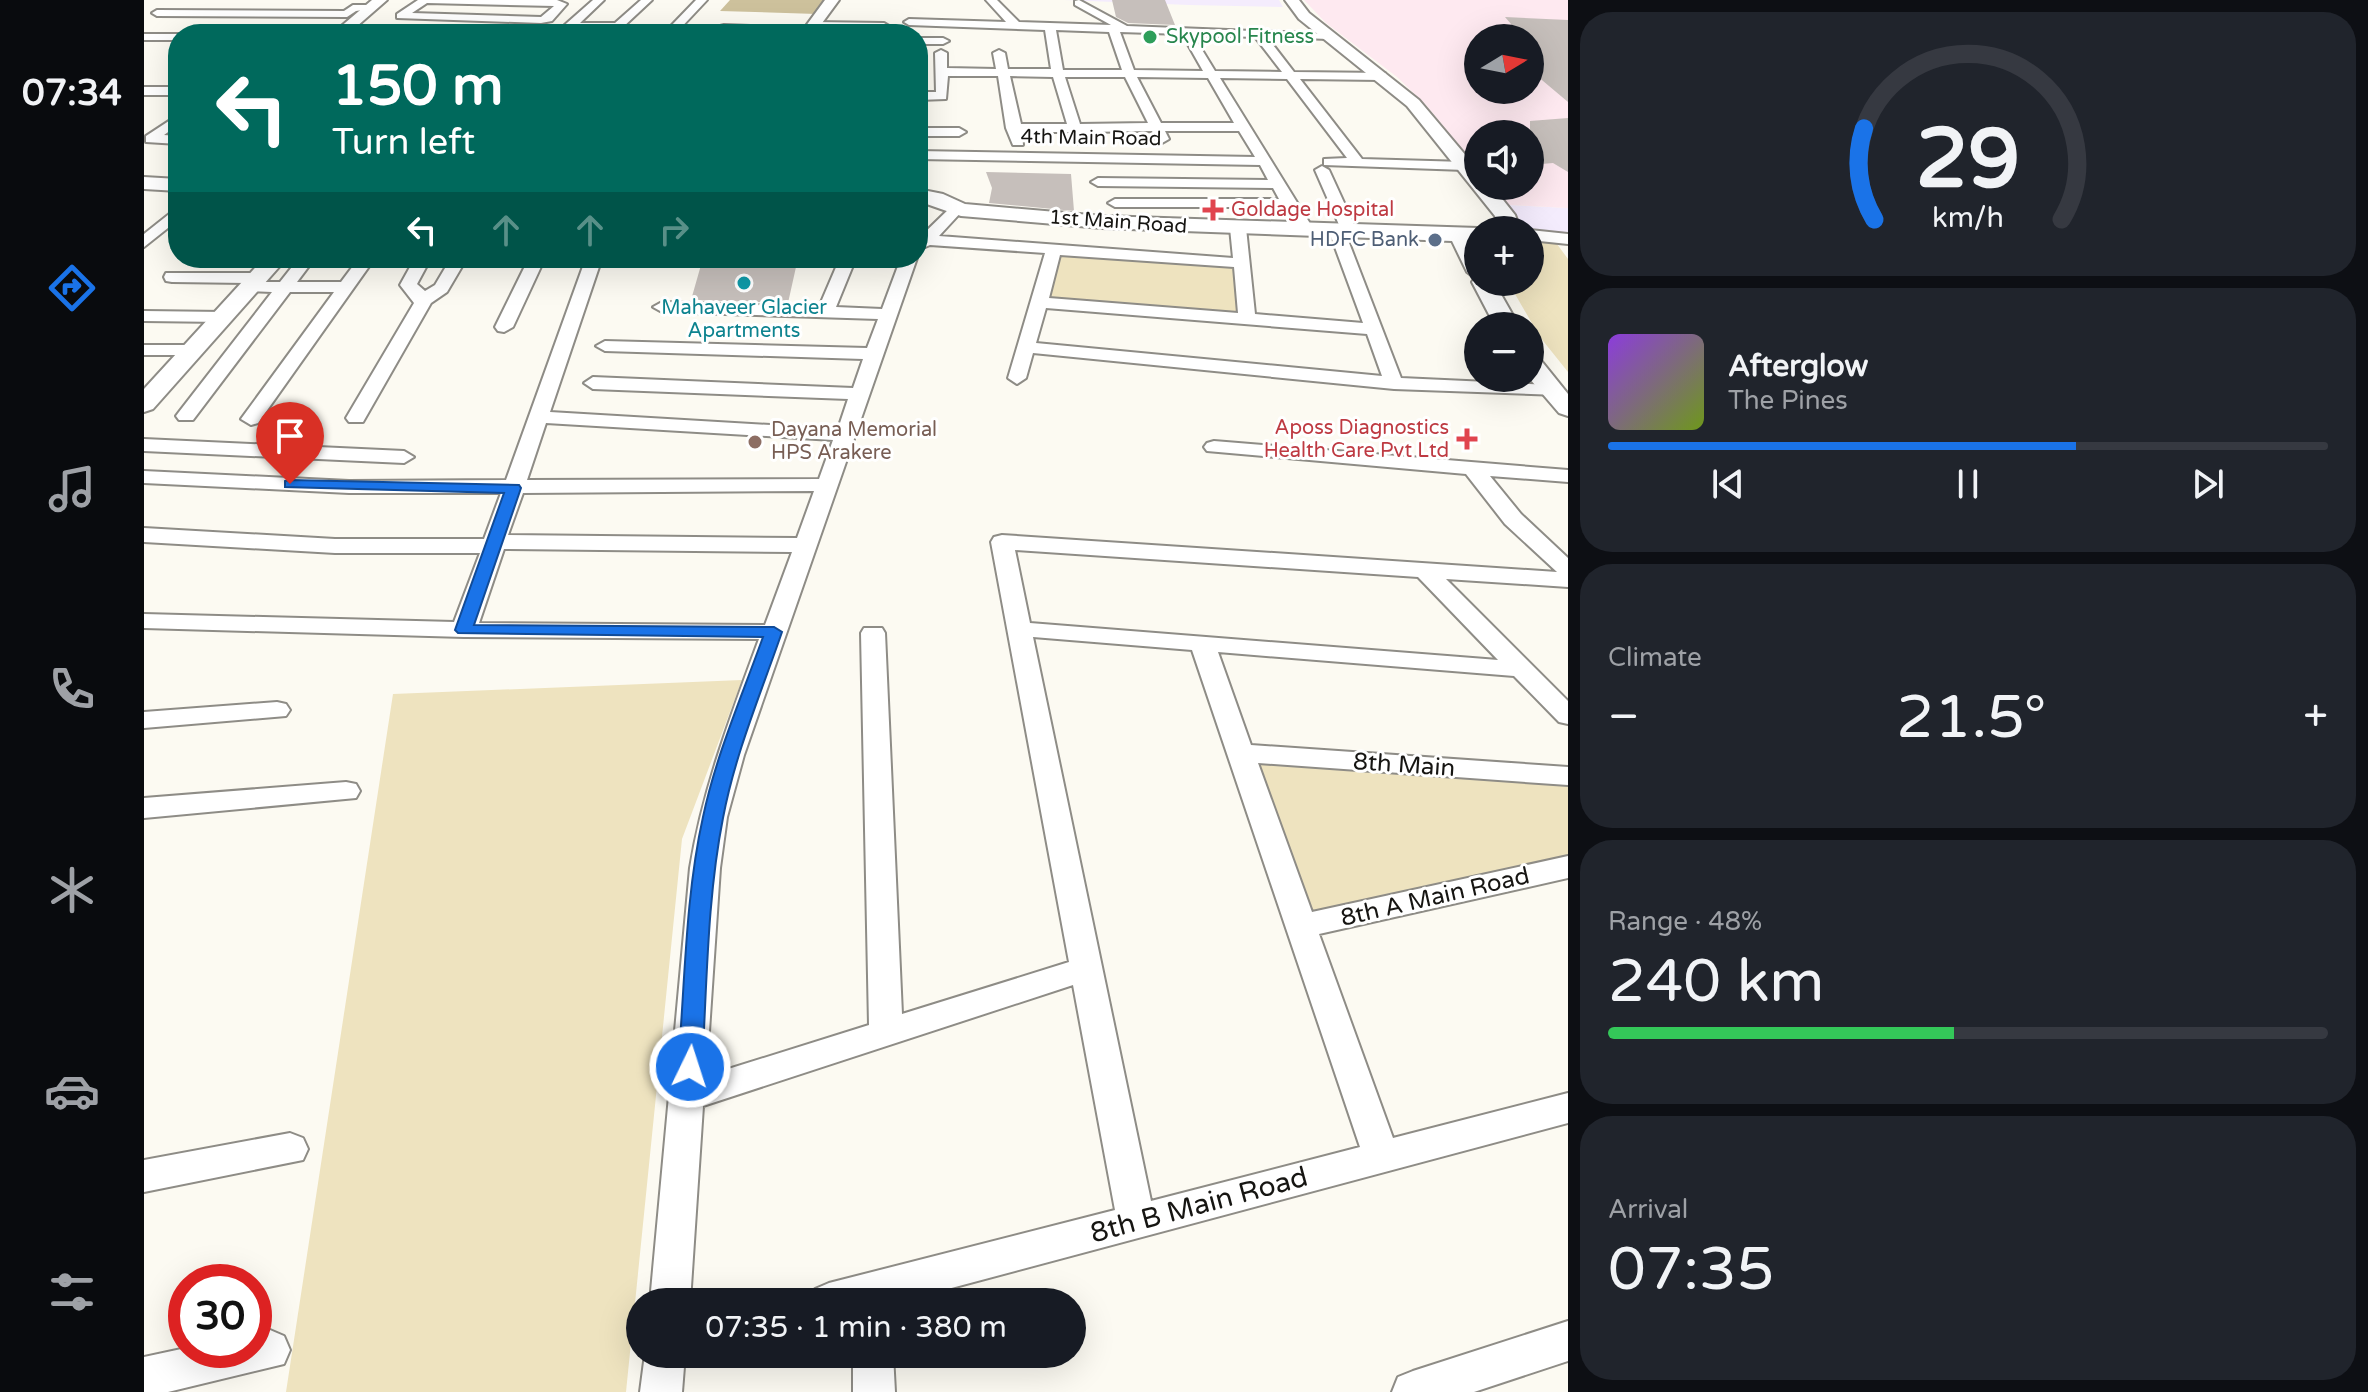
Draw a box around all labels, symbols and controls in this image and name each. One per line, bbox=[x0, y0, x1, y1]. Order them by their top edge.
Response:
north arrow bbox=[1464, 24, 1544, 104]
map controls bbox=[1464, 24, 1544, 392]
place label: Skypool Fitness bbox=[1166, 25, 1314, 49]
marker: Skypool Fitness bbox=[1141, 28, 1159, 46]
text: 150 m bbox=[332, 53, 503, 120]
icon: left bbox=[200, 56, 304, 160]
text: 07:34 bbox=[22, 72, 122, 115]
text: 29 bbox=[1916, 110, 2020, 210]
button: sound bbox=[1464, 120, 1544, 200]
text: Turn left bbox=[332, 121, 475, 164]
street label: 4th Main Road bbox=[1020, 125, 1162, 151]
place label: Goldage Hospital bbox=[1231, 198, 1394, 222]
marker: Goldage Hospital bbox=[1202, 199, 1224, 221]
text: km/h bbox=[1932, 201, 2004, 235]
street label: 1st Main Road bbox=[1048, 205, 1188, 239]
icon: left bbox=[400, 208, 444, 252]
icon: ahead bbox=[484, 208, 528, 252]
icon: ahead bbox=[568, 208, 612, 252]
icon: right bbox=[652, 208, 696, 252]
button: + bbox=[1464, 216, 1544, 296]
place label: HDFC Bank bbox=[1310, 228, 1419, 252]
marker: HDFC Bank bbox=[1426, 231, 1444, 249]
icon: directions bbox=[44, 260, 100, 316]
marker: Mahaveer Glacier Apartments bbox=[735, 274, 753, 292]
place label: Mahaveer Glacier Apartments bbox=[661, 296, 827, 343]
button: − bbox=[1464, 312, 1544, 392]
text: Afterglow bbox=[1728, 348, 1868, 385]
text: The Pines bbox=[1728, 385, 1848, 416]
pin bbox=[256, 402, 324, 484]
icon: arrive bbox=[268, 414, 312, 458]
place label: Aposs Diagnostics Health Care Pvt Ltd bbox=[1264, 416, 1449, 463]
place label: Dayana Memorial HPS Arakere bbox=[771, 418, 937, 465]
marker: Aposs Diagnostics Health Care Pvt Ltd bbox=[1456, 428, 1478, 450]
marker: Dayana Memorial HPS Arakere bbox=[746, 433, 764, 451]
icon: music bbox=[44, 461, 100, 517]
icon: previous bbox=[1706, 462, 1750, 506]
icon: pause bbox=[1946, 462, 1990, 506]
icon: next bbox=[2186, 462, 2230, 506]
text: Climate bbox=[1608, 642, 1702, 673]
icon: phone bbox=[44, 661, 100, 717]
text: 21.5° bbox=[1896, 682, 2046, 754]
text: − bbox=[1608, 691, 1639, 744]
text: + bbox=[2303, 691, 2328, 744]
street label: 8th Main bbox=[1352, 747, 1456, 783]
street label: 8th A Main Road bbox=[1338, 861, 1532, 933]
icon: climate bbox=[44, 862, 100, 918]
text: Range · 48% bbox=[1608, 906, 1762, 937]
text: 240 km bbox=[1608, 946, 1824, 1018]
position arrow bbox=[648, 1025, 732, 1109]
icon: car bbox=[44, 1063, 100, 1119]
street label: 8th B Main Road bbox=[1087, 1160, 1311, 1250]
text: Arrival bbox=[1608, 1194, 1688, 1225]
text: 07:35 bbox=[1608, 1234, 1774, 1306]
icon: filters bbox=[44, 1264, 100, 1320]
speed limit sign: 30 bbox=[168, 1264, 272, 1368]
text: 07:35 · 1 min · 380 m bbox=[705, 1309, 1007, 1346]

